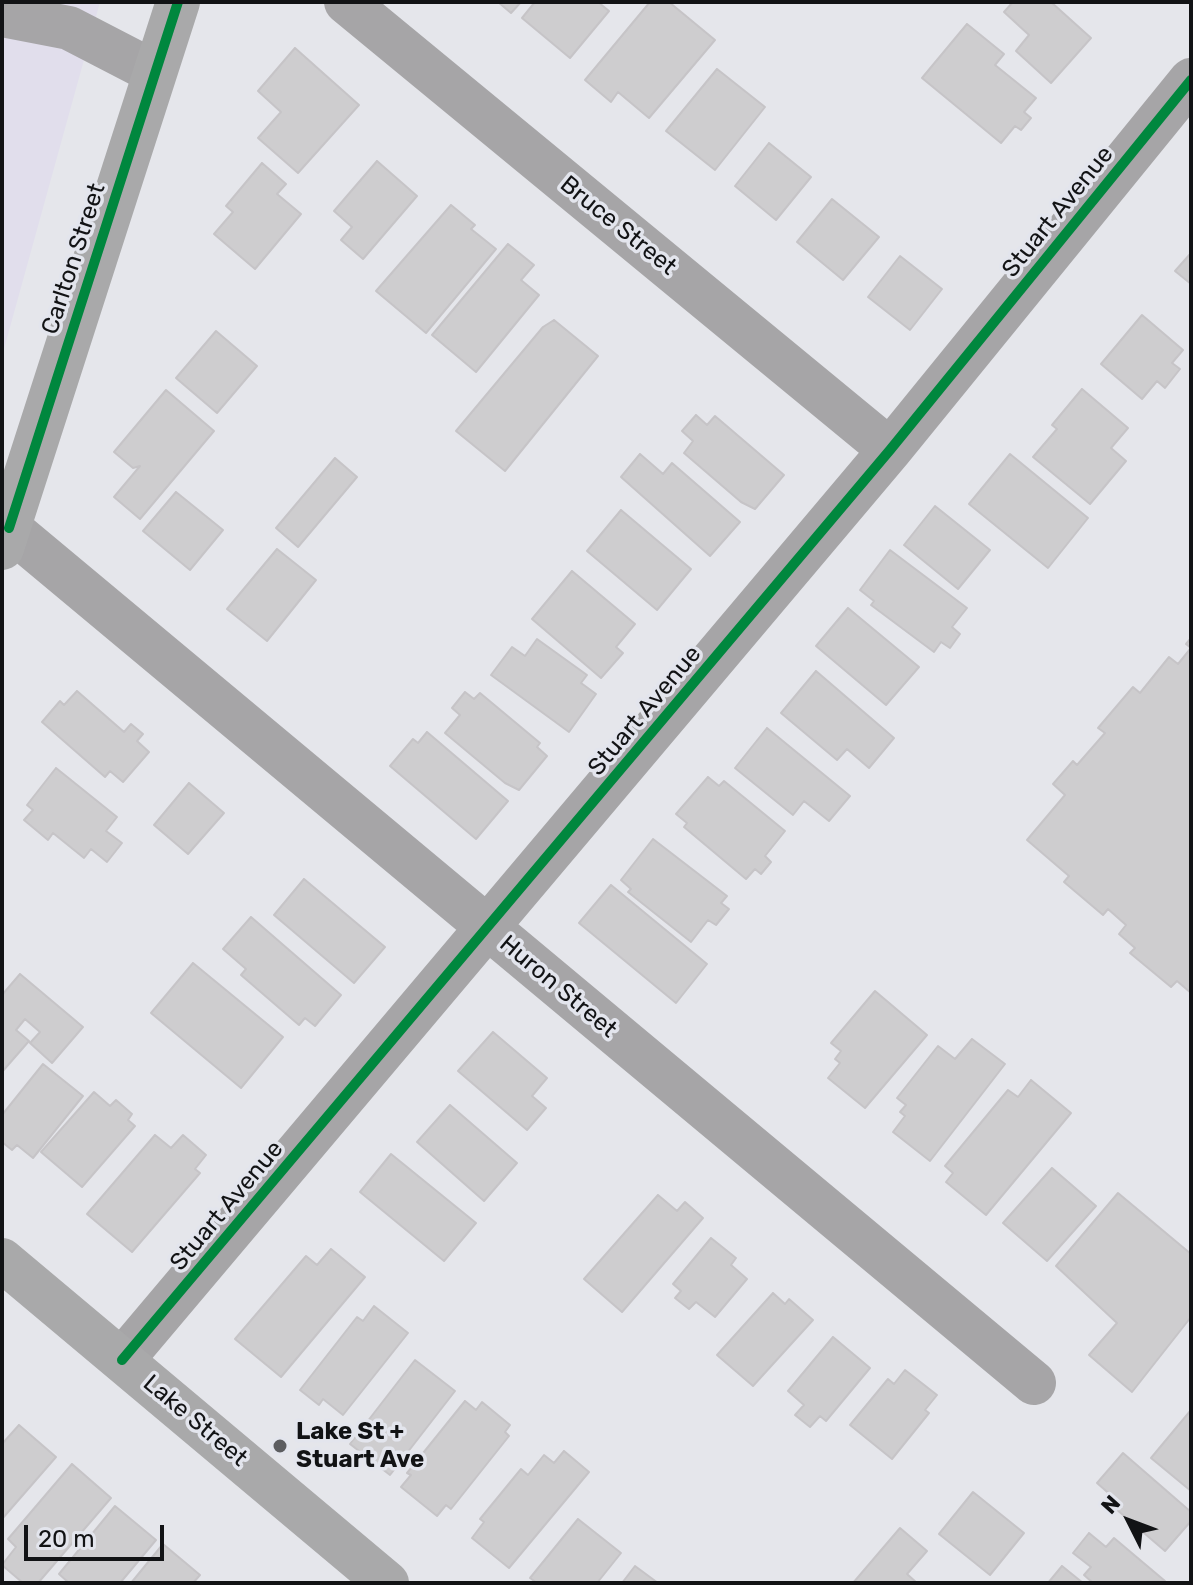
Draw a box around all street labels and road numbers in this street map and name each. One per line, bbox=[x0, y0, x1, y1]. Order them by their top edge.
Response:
street label: Stuart Avenue bbox=[996, 141, 1120, 283]
street label: Bruce Street bbox=[554, 170, 682, 282]
street label: Carlton Street bbox=[36, 180, 112, 338]
street label: Stuart Avenue bbox=[582, 640, 708, 782]
street label: Huron Street bbox=[494, 930, 622, 1044]
street label: Stuart Avenue bbox=[164, 1135, 290, 1277]
street label: Lake Street bbox=[137, 1369, 253, 1473]

